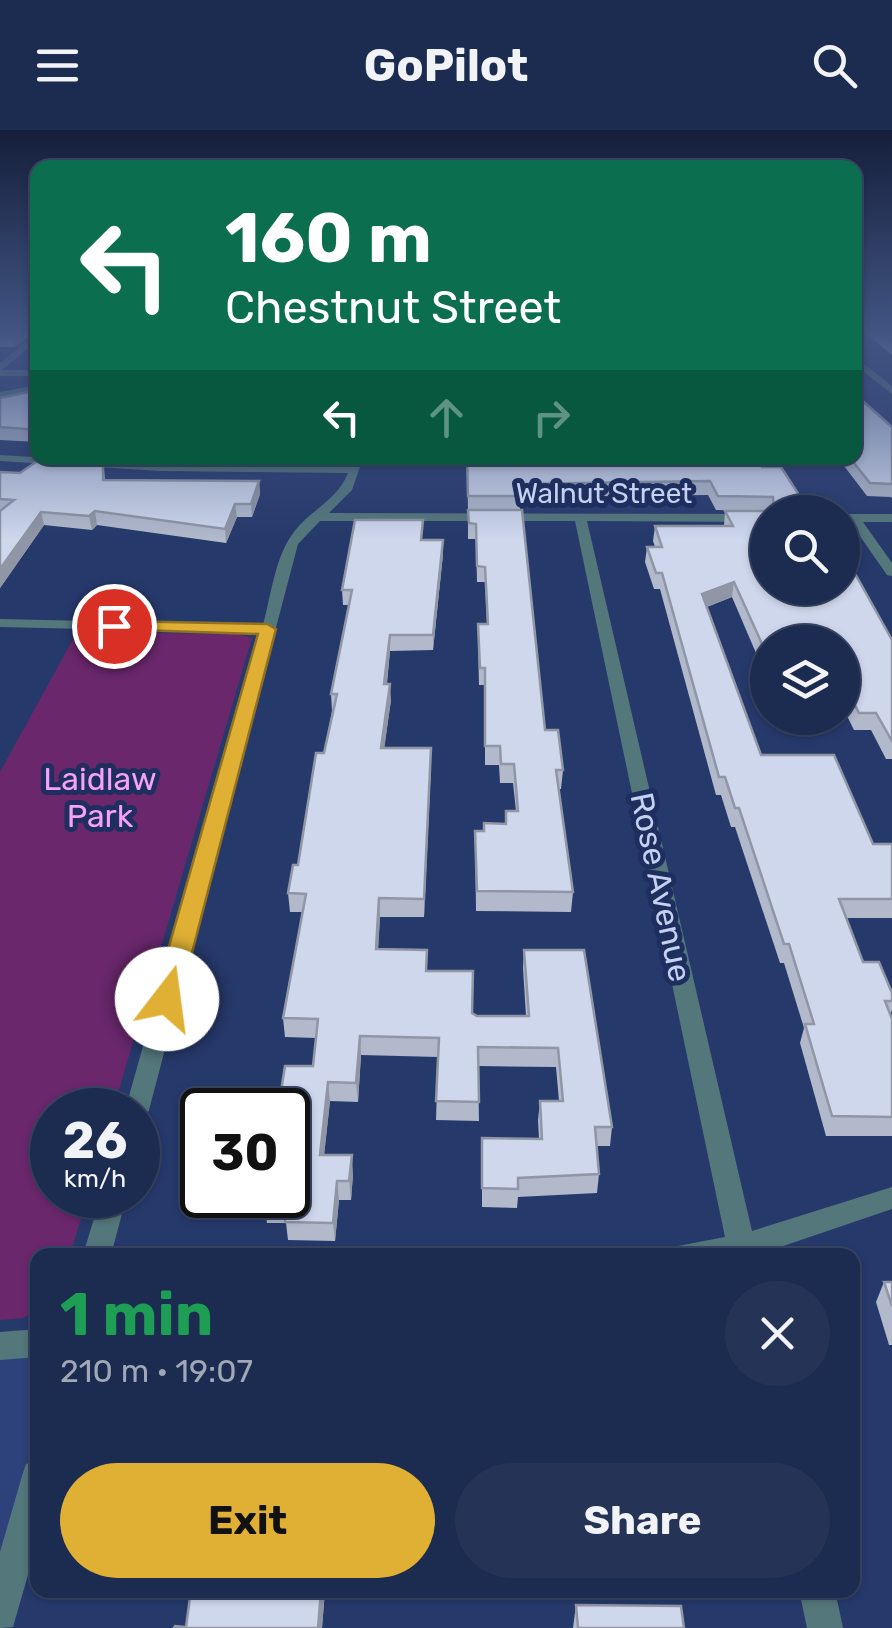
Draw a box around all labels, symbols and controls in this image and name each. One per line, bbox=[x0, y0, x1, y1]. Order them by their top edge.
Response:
icon: menu bbox=[30, 38, 85, 93]
icon: search bbox=[807, 38, 862, 93]
text: GoPilot bbox=[364, 39, 528, 92]
text: 160 m bbox=[225, 197, 432, 280]
icon: left bbox=[60, 200, 190, 330]
text: Chestnut Street bbox=[225, 281, 561, 334]
icon: left bbox=[314, 390, 369, 445]
icon: ahead bbox=[419, 390, 474, 445]
icon: right bbox=[524, 390, 579, 445]
street label: Walnut Street bbox=[516, 477, 692, 510]
map controls bbox=[750, 495, 860, 735]
button: search bbox=[750, 495, 860, 605]
pin bbox=[72, 584, 157, 669]
icon: arrive bbox=[87, 599, 142, 654]
button: layers bbox=[750, 625, 860, 735]
park label: Laidlaw Park bbox=[43, 760, 157, 835]
street label: Rose Avenue bbox=[622, 789, 700, 985]
position arrow bbox=[115, 947, 219, 1051]
speed limit sign: 30 bbox=[180, 1088, 310, 1218]
text: 26 bbox=[62, 1111, 128, 1171]
text: km/h bbox=[64, 1164, 126, 1193]
text: 1 min bbox=[60, 1279, 213, 1350]
button: close bbox=[725, 1281, 830, 1386]
text: 210 m · 19:07 bbox=[60, 1352, 253, 1390]
button: Exit bbox=[60, 1463, 435, 1578]
button: Share bbox=[455, 1463, 830, 1578]

